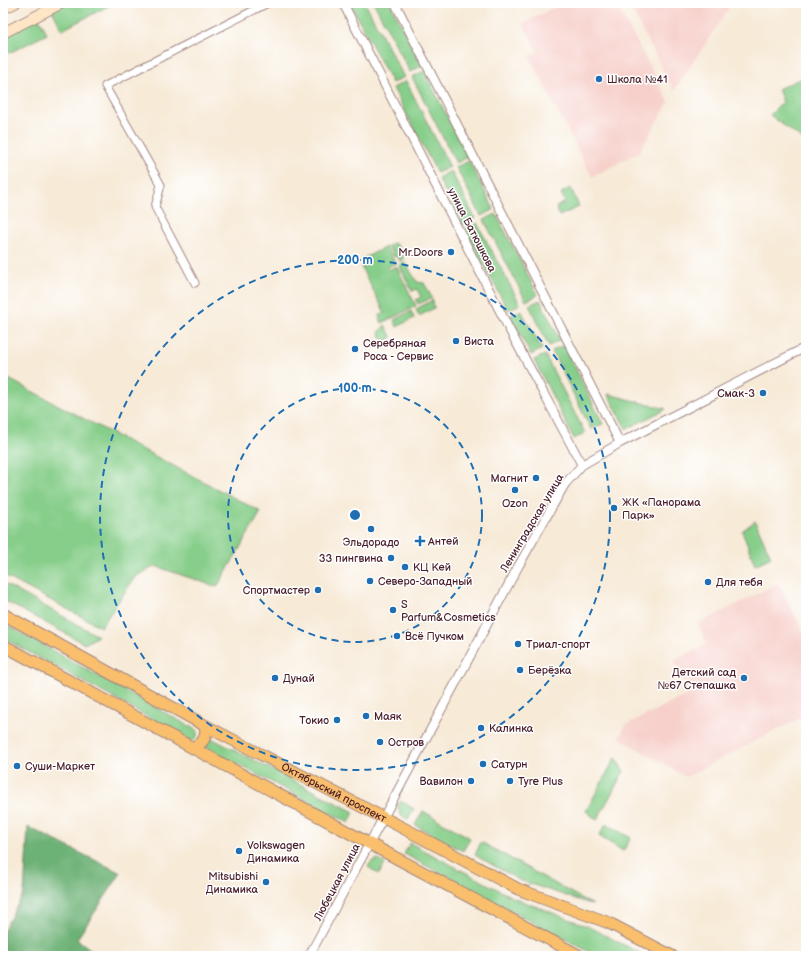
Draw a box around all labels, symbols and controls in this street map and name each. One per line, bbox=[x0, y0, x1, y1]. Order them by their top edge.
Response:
place label: Школа №41 bbox=[607, 73, 667, 86]
marker: Школа №41 bbox=[594, 74, 604, 84]
street label: улица Батюшкова bbox=[445, 186, 499, 275]
place label: Mr.Doors bbox=[398, 246, 444, 259]
marker: Mr.Doors bbox=[446, 247, 456, 257]
text: 200 m bbox=[337, 253, 373, 268]
place label: Виста bbox=[464, 335, 494, 348]
marker: Виста bbox=[451, 336, 461, 346]
place label: Серебряная Роса - Сервис bbox=[363, 337, 434, 363]
marker: Серебряная Роса - Сервис bbox=[350, 344, 360, 354]
text: 100 m bbox=[338, 381, 372, 396]
place label: Смак-3 bbox=[717, 387, 755, 400]
marker: Смак-3 bbox=[758, 388, 768, 398]
street label: Ленинградская улица bbox=[497, 471, 567, 575]
place label: Магнит bbox=[491, 472, 528, 485]
marker: Магнит bbox=[531, 473, 541, 483]
marker: Ozon bbox=[510, 485, 520, 495]
place label: ЖК «Панорама Парк» bbox=[622, 496, 701, 522]
place label: Ozon bbox=[502, 497, 528, 510]
marker: ЖК «Панорама Парк» bbox=[609, 503, 619, 513]
centre of rings bbox=[348, 508, 362, 522]
marker: Эльдорадо bbox=[366, 524, 376, 534]
place label: Антей bbox=[427, 535, 458, 548]
place label: Эльдорадо bbox=[343, 536, 400, 549]
marker: Антей bbox=[415, 536, 425, 546]
place label: 33 пингвина bbox=[319, 552, 383, 565]
marker: 33 пингвина bbox=[386, 553, 396, 563]
place label: КЦ Кей bbox=[413, 561, 451, 574]
marker: КЦ Кей bbox=[400, 562, 410, 572]
place label: Северо-Западный bbox=[378, 575, 472, 588]
marker: Северо-Западный bbox=[365, 576, 375, 586]
place label: Для тебя bbox=[716, 576, 763, 589]
marker: Для тебя bbox=[703, 577, 713, 587]
place label: Спортмастер bbox=[243, 584, 311, 597]
marker: Спортмастер bbox=[313, 585, 323, 595]
place label: S Parfum&Cosmetics bbox=[401, 598, 496, 624]
marker: S Parfum&Cosmetics bbox=[388, 605, 398, 615]
place label: Всё Пучком bbox=[405, 630, 464, 643]
marker: Всё Пучком bbox=[392, 631, 402, 641]
place label: Триал-спорт bbox=[526, 638, 590, 651]
marker: Триал-спорт bbox=[513, 639, 523, 649]
place label: Берёзка bbox=[528, 664, 572, 677]
marker: Берёзка bbox=[515, 665, 525, 675]
place label: Детский сад №67 Степашка bbox=[658, 666, 736, 692]
place label: Дунай bbox=[283, 672, 315, 685]
marker: Дунай bbox=[270, 673, 280, 683]
marker: Детский сад №67 Степашка bbox=[739, 673, 749, 683]
place label: Маяк bbox=[374, 710, 402, 723]
marker: Маяк bbox=[361, 711, 371, 721]
place label: Токио bbox=[299, 714, 329, 727]
marker: Токио bbox=[332, 715, 342, 725]
place label: Калинка bbox=[489, 722, 534, 735]
marker: Калинка bbox=[476, 723, 486, 733]
place label: Остров bbox=[388, 736, 424, 749]
marker: Остров bbox=[375, 737, 385, 747]
place label: Сатурн bbox=[491, 758, 528, 771]
marker: Сатурн bbox=[478, 759, 488, 769]
place label: Суши-Маркет bbox=[25, 760, 95, 773]
street label: Октябрьский проспект bbox=[279, 760, 389, 825]
marker: Суши-Маркет bbox=[12, 761, 22, 771]
place label: Вавилон bbox=[419, 775, 463, 788]
place label: Tyre Plus bbox=[518, 775, 563, 788]
marker: Вавилон bbox=[466, 776, 476, 786]
marker: Tyre Plus bbox=[505, 776, 515, 786]
place label: Volkswagen Динамика bbox=[247, 839, 305, 865]
street label: Любецкая улица bbox=[311, 841, 363, 924]
marker: Volkswagen Динамика bbox=[234, 846, 244, 856]
place label: Mitsubishi Динамика bbox=[206, 870, 258, 896]
marker: Mitsubishi Динамика bbox=[261, 877, 271, 887]

